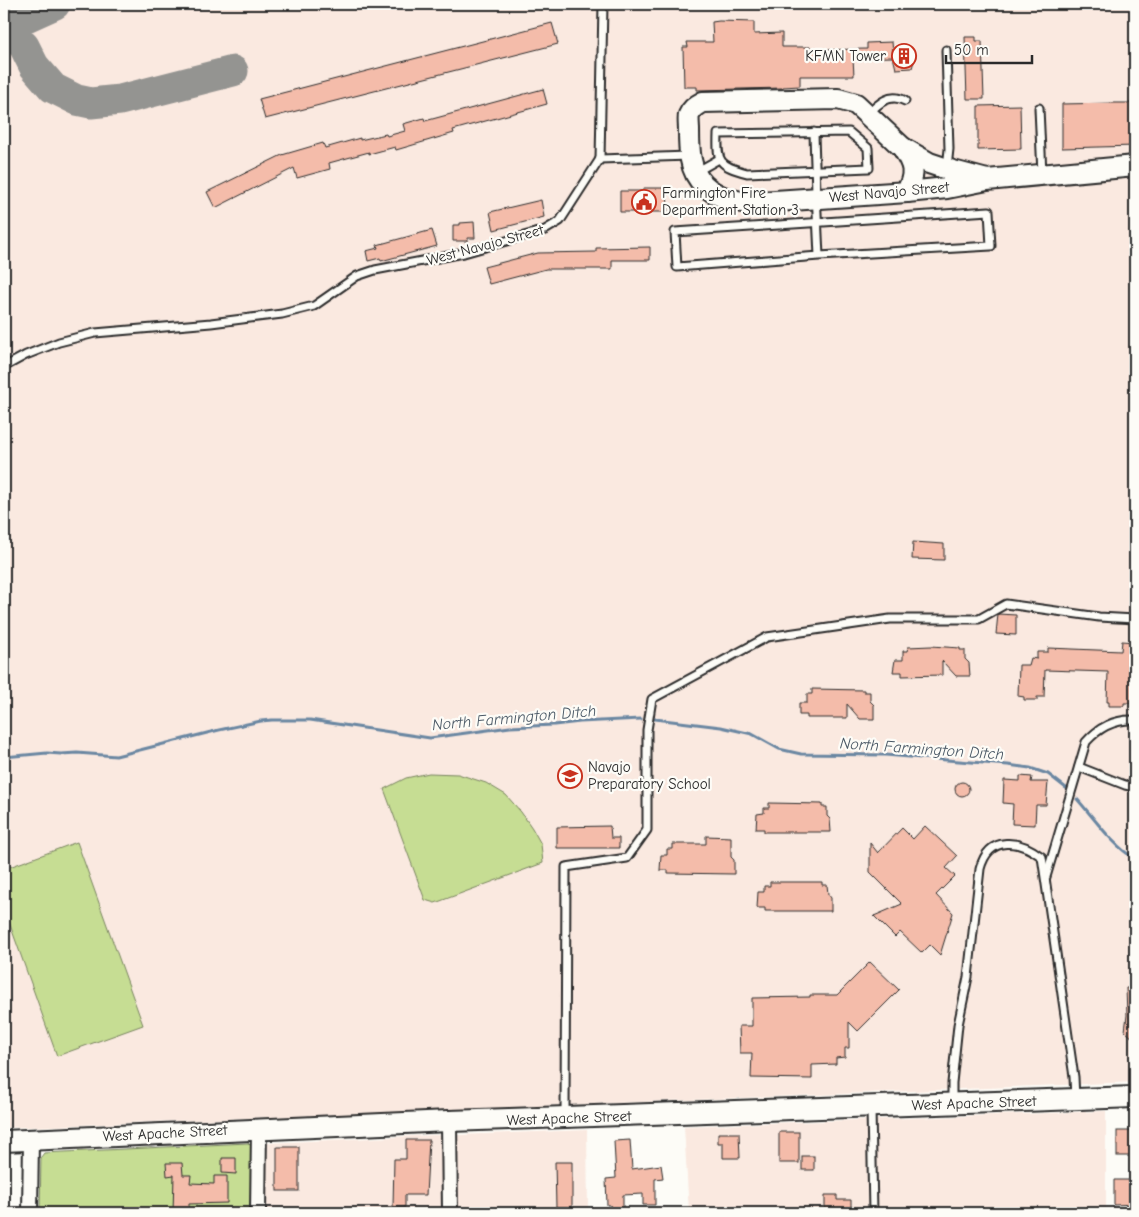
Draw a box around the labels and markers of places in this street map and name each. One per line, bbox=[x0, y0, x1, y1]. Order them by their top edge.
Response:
building icon: KFMN Tower bbox=[891, 43, 917, 69]
place label: KFMN Tower bbox=[805, 47, 886, 65]
place label: Farmington Fire Department Station 3 bbox=[662, 184, 799, 219]
public building icon: Farmington Fire Department Station 3 bbox=[631, 189, 657, 215]
place label: Navajo Preparatory School bbox=[588, 758, 711, 793]
school or university icon: Navajo Preparatory School bbox=[557, 763, 583, 789]

